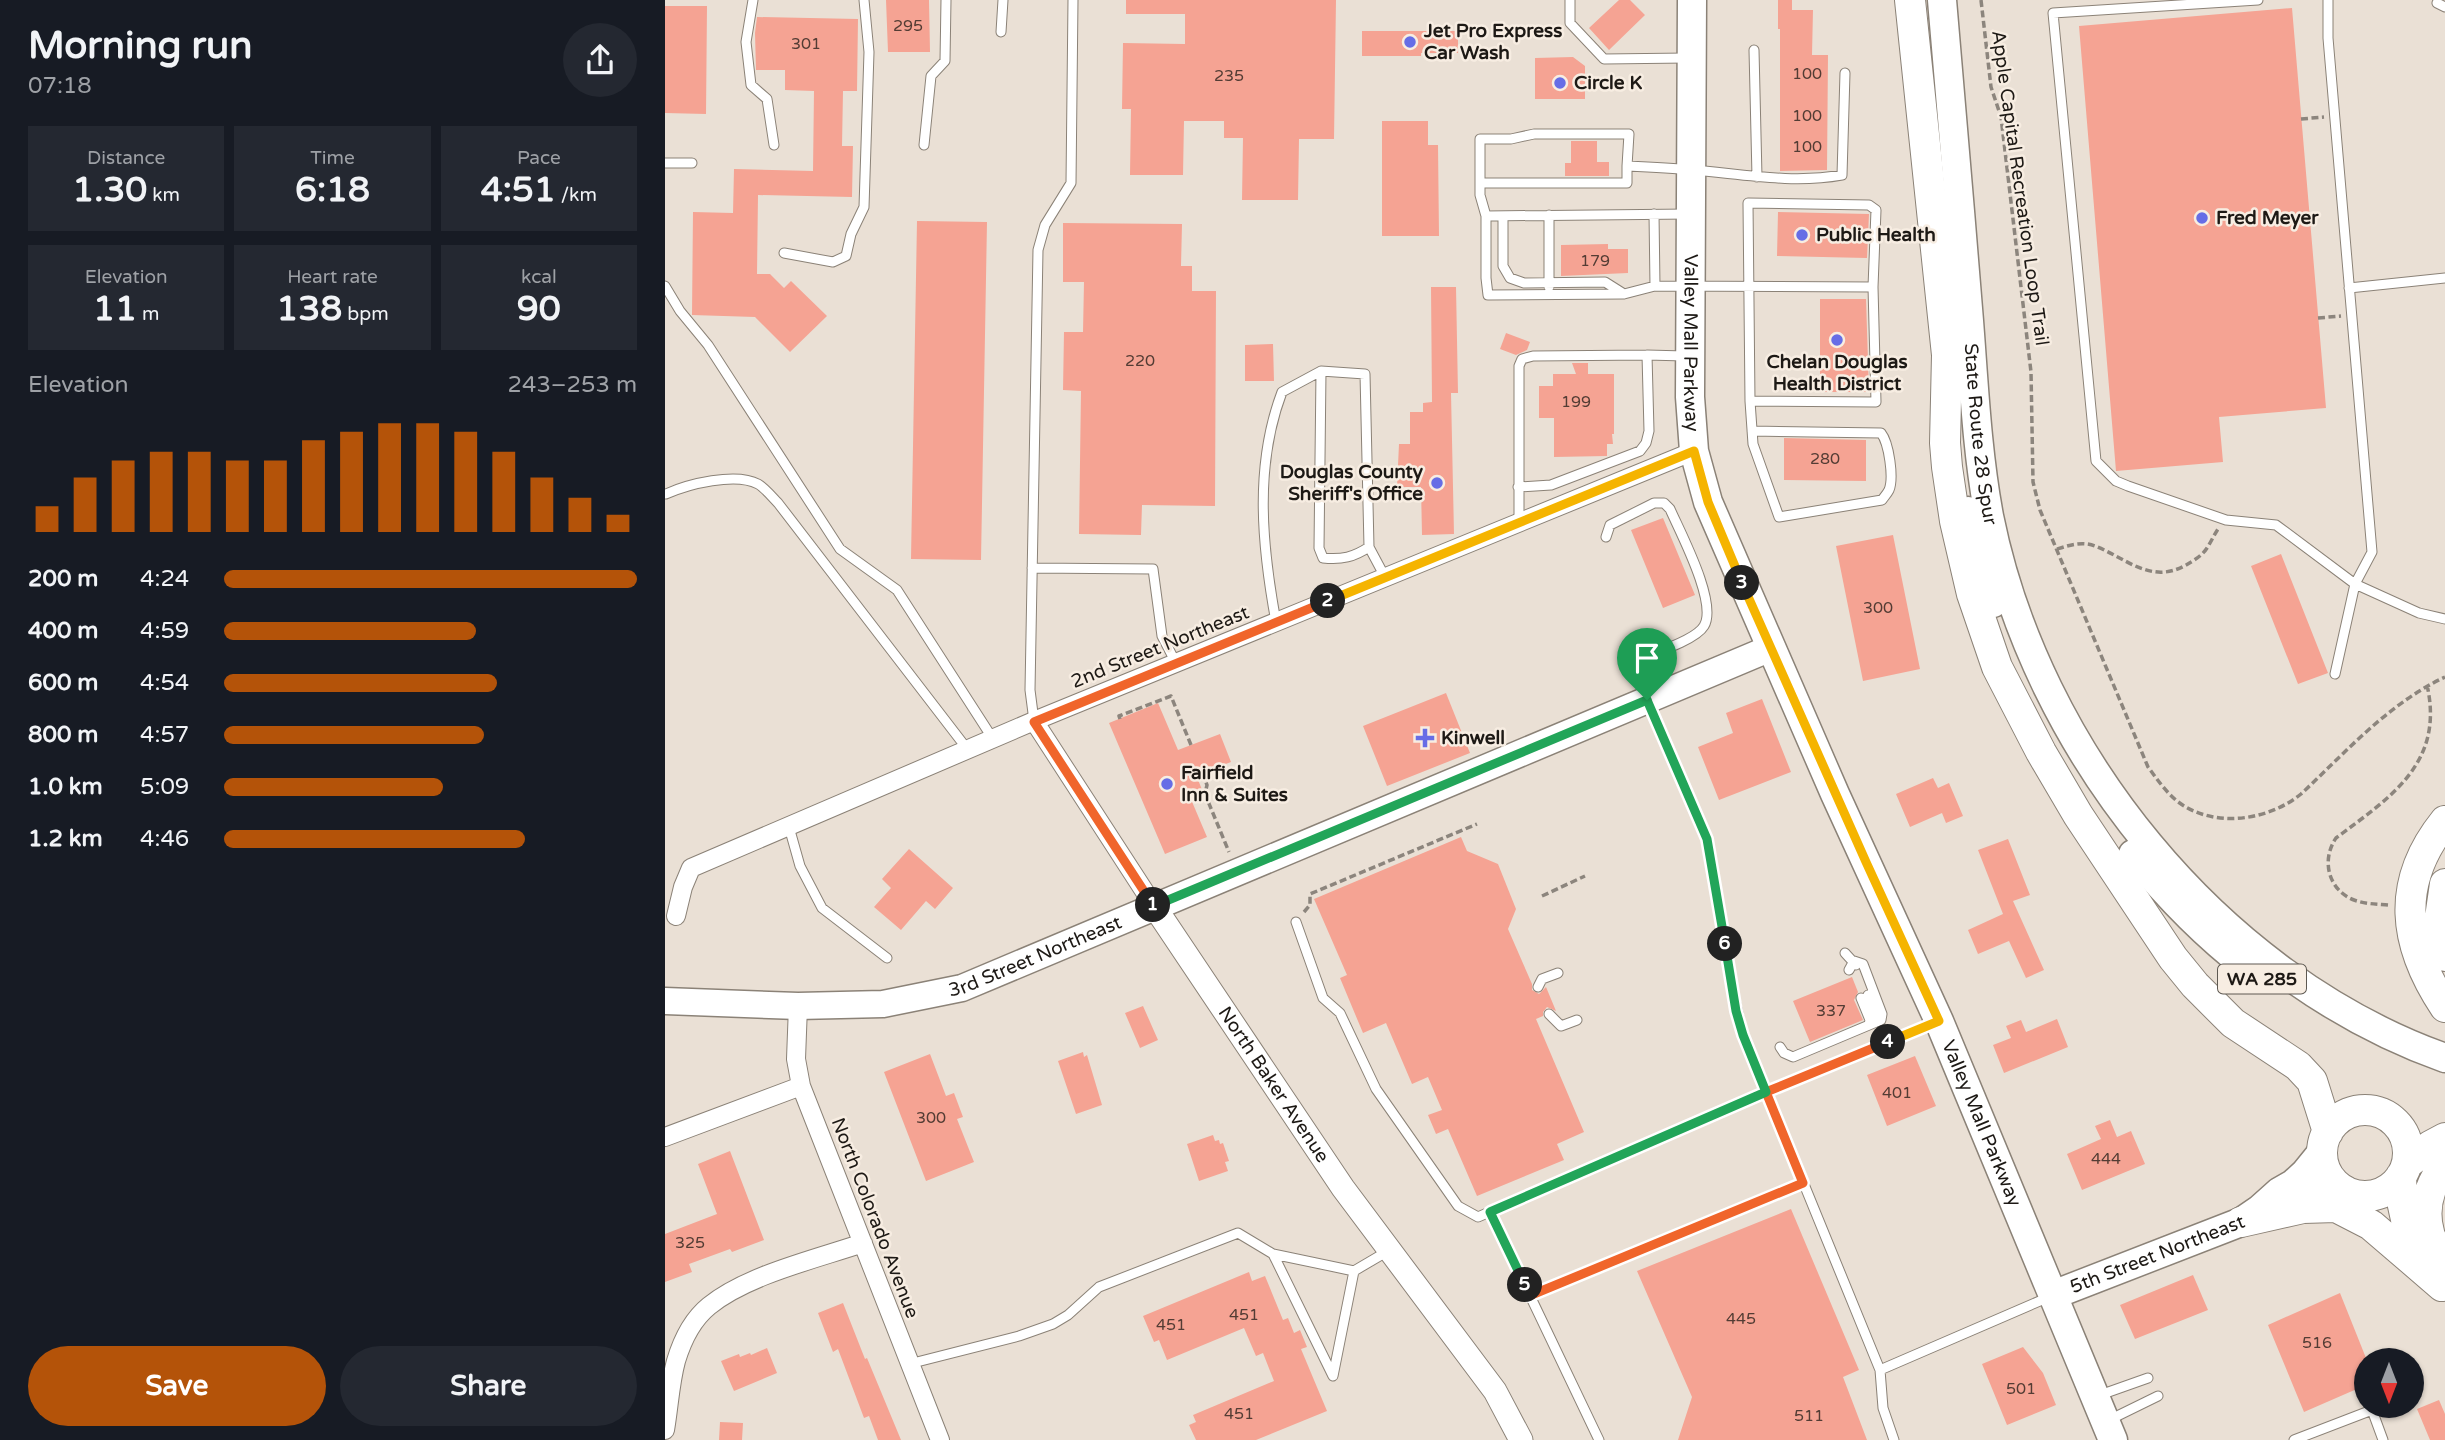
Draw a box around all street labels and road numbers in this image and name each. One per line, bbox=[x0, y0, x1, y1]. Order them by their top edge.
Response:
street label: Apple Capital Recreation Loop Trail bbox=[1987, 29, 2053, 347]
street label: Valley Mall Parkway bbox=[1679, 254, 1704, 433]
street label: State Route 28 Spur bbox=[1960, 342, 2002, 528]
street label: 2nd Street Northeast bbox=[1068, 601, 1252, 693]
street label: 3rd Street Northeast bbox=[947, 911, 1125, 1001]
road number: WA 285 bbox=[2218, 964, 2306, 994]
street label: North Baker Avenue bbox=[1214, 1003, 1334, 1167]
street label: Valley Mall Parkway bbox=[1937, 1037, 2026, 1210]
street label: North Colorado Avenue bbox=[827, 1115, 923, 1321]
street label: 5th Street Northeast bbox=[2067, 1211, 2248, 1298]

